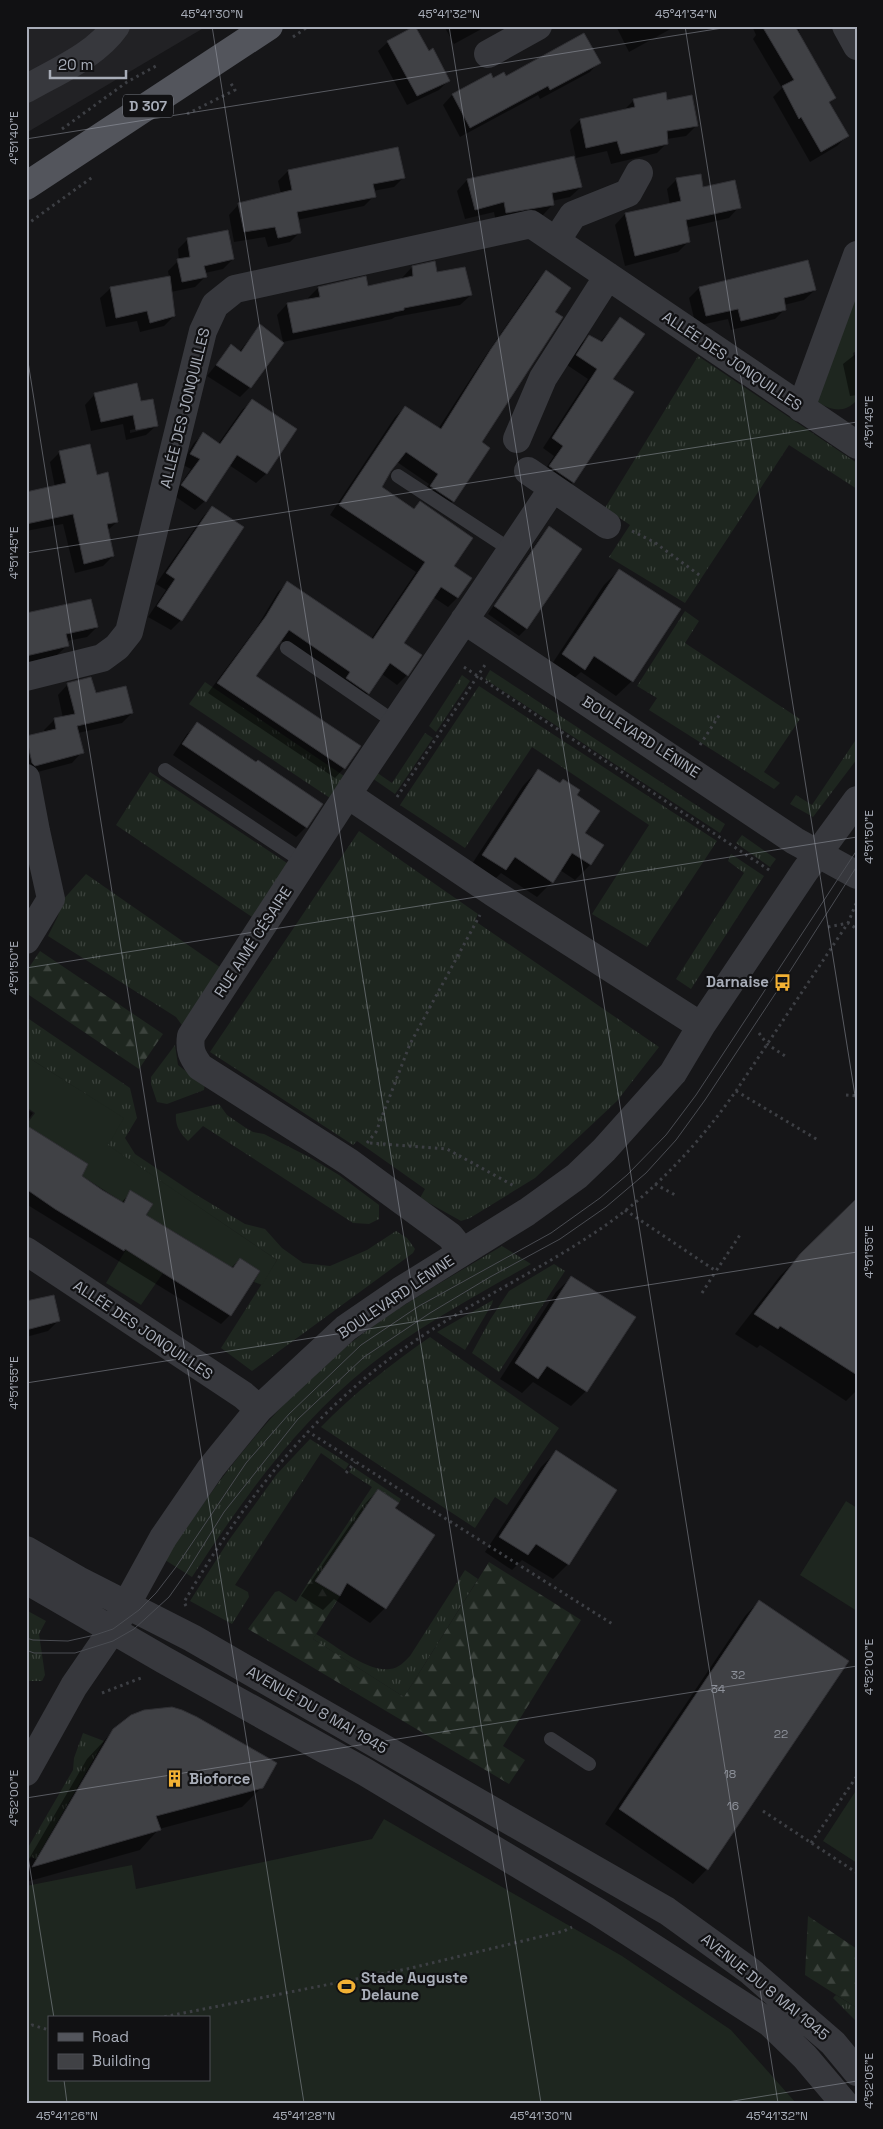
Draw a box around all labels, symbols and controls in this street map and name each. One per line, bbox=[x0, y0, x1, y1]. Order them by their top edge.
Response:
text: 45°41'30"N bbox=[181, 6, 243, 22]
text: 45°41'32"N bbox=[418, 6, 480, 22]
text: 45°41'34"N bbox=[655, 6, 717, 22]
scale bar bbox=[50, 48, 126, 80]
text: 20 m bbox=[58, 55, 93, 74]
road number: D 307 bbox=[123, 94, 173, 118]
text: 4°51'40"E bbox=[6, 111, 22, 165]
street label: ALLÉE DES JONQUILLES bbox=[659, 307, 806, 414]
street label: ALLÉE DES JONQUILLES bbox=[155, 326, 214, 490]
text: 4°51'45"E bbox=[861, 395, 877, 449]
text: 4°51'45"E bbox=[6, 526, 22, 580]
street label: BOULEVARD LÉNINE bbox=[579, 691, 704, 782]
text: 4°51'50"E bbox=[861, 810, 877, 864]
street label: RUE AIMÉ CÉSAIRE bbox=[210, 883, 295, 1001]
text: 4°51'50"E bbox=[6, 941, 22, 995]
place label: Darnaise bbox=[706, 972, 769, 991]
bus stop icon: Darnaise bbox=[773, 972, 793, 992]
text: 4°51'55"E bbox=[861, 1225, 877, 1279]
street label: BOULEVARD LÉNINE bbox=[334, 1251, 458, 1343]
street label: ALLÉE DES JONQUILLES bbox=[70, 1276, 217, 1383]
text: 4°51'55"E bbox=[6, 1356, 22, 1410]
text: 4°52'00"E bbox=[861, 1638, 877, 1695]
street label: AVENUE DU 8 MAI 1945 bbox=[243, 1661, 391, 1758]
house number: 32 bbox=[731, 1667, 745, 1683]
house number: 34 bbox=[711, 1681, 726, 1697]
house number: 22 bbox=[774, 1726, 788, 1742]
house number: 18 bbox=[724, 1766, 736, 1782]
text: 4°52'00"E bbox=[6, 1769, 22, 1826]
building icon: Bioforce bbox=[165, 1769, 185, 1789]
place label: Bioforce bbox=[189, 1769, 251, 1788]
house number: 16 bbox=[727, 1798, 739, 1814]
street label: AVENUE DU 8 MAI 1945 bbox=[697, 1929, 833, 2044]
place label: Stade Auguste Delaune bbox=[361, 1968, 468, 2004]
sports icon: Stade Auguste Delaune bbox=[337, 1977, 357, 1997]
legend bbox=[48, 2016, 210, 2082]
text: Road bbox=[92, 2027, 129, 2046]
text: Building bbox=[92, 2051, 151, 2070]
text: 4°52'05"E bbox=[861, 2053, 877, 2109]
text: 45°41'26"N bbox=[36, 2108, 98, 2124]
text: 45°41'28"N bbox=[273, 2108, 335, 2124]
text: 45°41'30"N bbox=[510, 2108, 572, 2124]
text: 45°41'32"N bbox=[746, 2108, 808, 2124]

